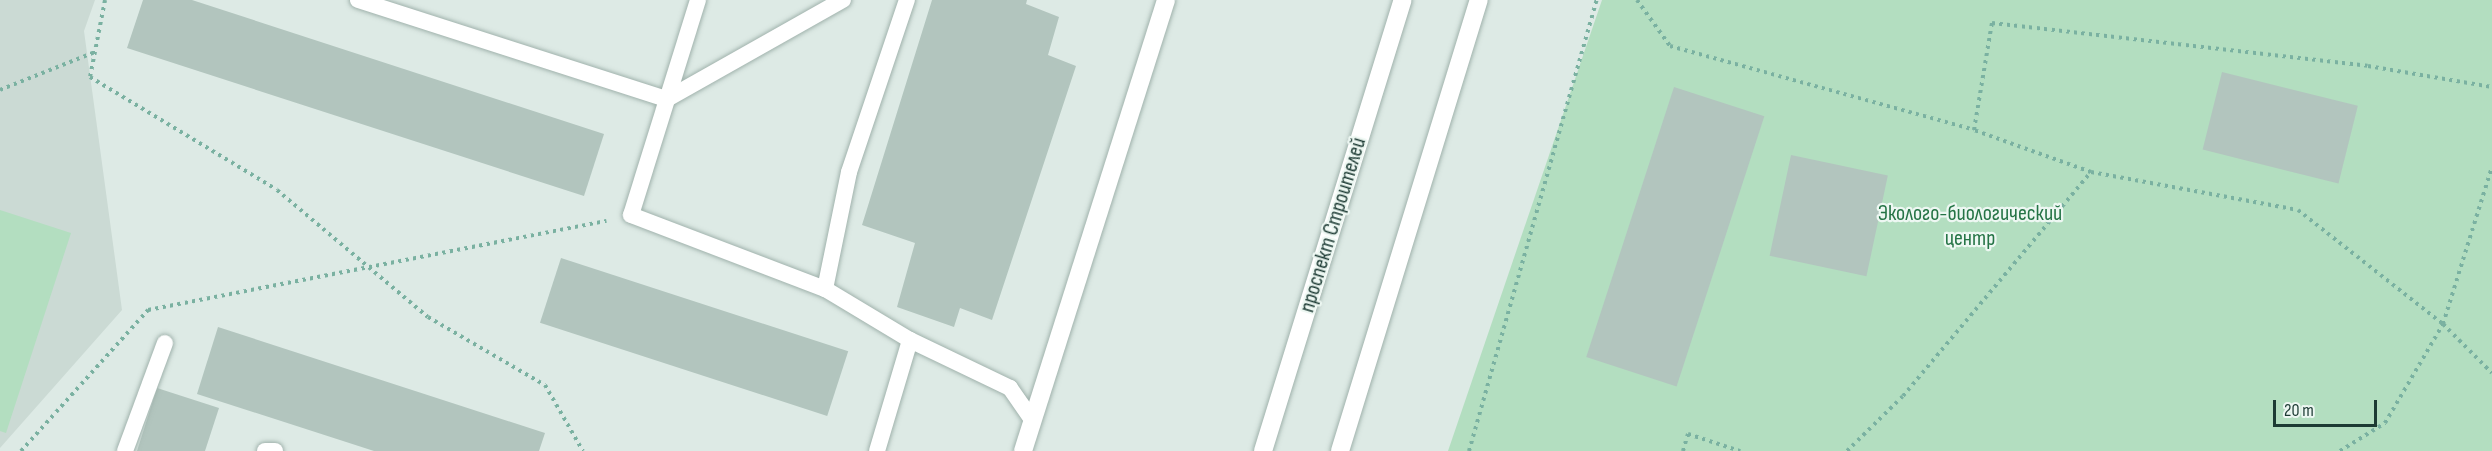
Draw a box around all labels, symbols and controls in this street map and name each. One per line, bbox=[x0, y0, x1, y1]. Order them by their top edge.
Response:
street label: проспект Строителей bbox=[1294, 134, 1372, 316]
park label: Эколого-биологический центр bbox=[1878, 200, 2062, 252]
scale bar bbox=[2276, 388, 2380, 426]
text: 20 m bbox=[2284, 400, 2314, 421]

